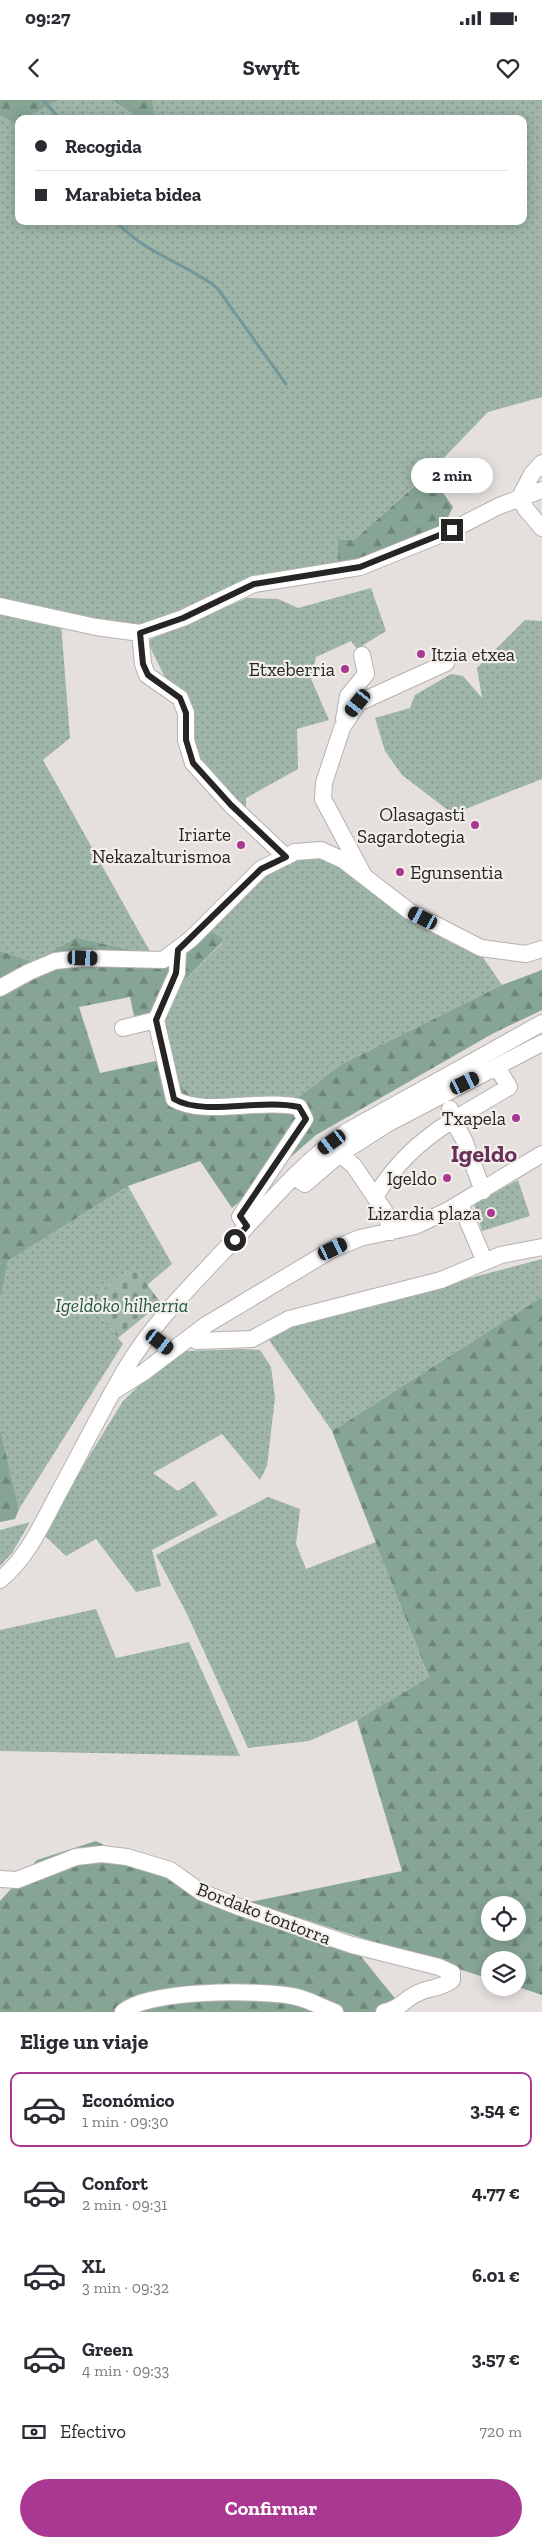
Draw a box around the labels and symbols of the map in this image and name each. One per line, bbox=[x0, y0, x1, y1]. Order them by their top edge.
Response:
callout: 2 min bbox=[411, 458, 493, 492]
route end bbox=[441, 519, 463, 541]
place label: Itzia etxea bbox=[431, 643, 515, 666]
marker: Itzia etxea bbox=[415, 648, 427, 660]
place label: Etxeberria bbox=[249, 658, 335, 681]
marker: Etxeberria bbox=[339, 663, 351, 675]
car bbox=[342, 687, 373, 719]
place label: Olasagasti Sagardotegia bbox=[357, 803, 465, 848]
marker: Olasagasti Sagardotegia bbox=[469, 819, 481, 831]
place label: Iriarte Nekazalturismoa bbox=[92, 823, 231, 868]
marker: Iriarte Nekazalturismoa bbox=[235, 839, 247, 851]
place label: Egunsentia bbox=[410, 861, 503, 884]
marker: Egunsentia bbox=[394, 866, 406, 878]
car bbox=[406, 905, 439, 931]
car bbox=[67, 950, 98, 966]
car bbox=[448, 1070, 481, 1096]
place label: Txapela bbox=[442, 1107, 506, 1130]
marker: Txapela bbox=[510, 1112, 522, 1124]
car bbox=[315, 1127, 348, 1157]
district label: Igeldo bbox=[451, 1139, 518, 1168]
place label: Igeldo bbox=[387, 1167, 437, 1190]
marker: Igeldo bbox=[441, 1172, 453, 1184]
place label: Lizardia plaza bbox=[367, 1202, 481, 1225]
marker: Lizardia plaza bbox=[485, 1207, 497, 1219]
route start bbox=[224, 1229, 246, 1251]
car bbox=[316, 1236, 349, 1262]
park label: Igeldoko hilherria bbox=[56, 1294, 188, 1317]
car bbox=[143, 1327, 176, 1357]
street label: Bordako tontorra bbox=[193, 1877, 334, 1950]

